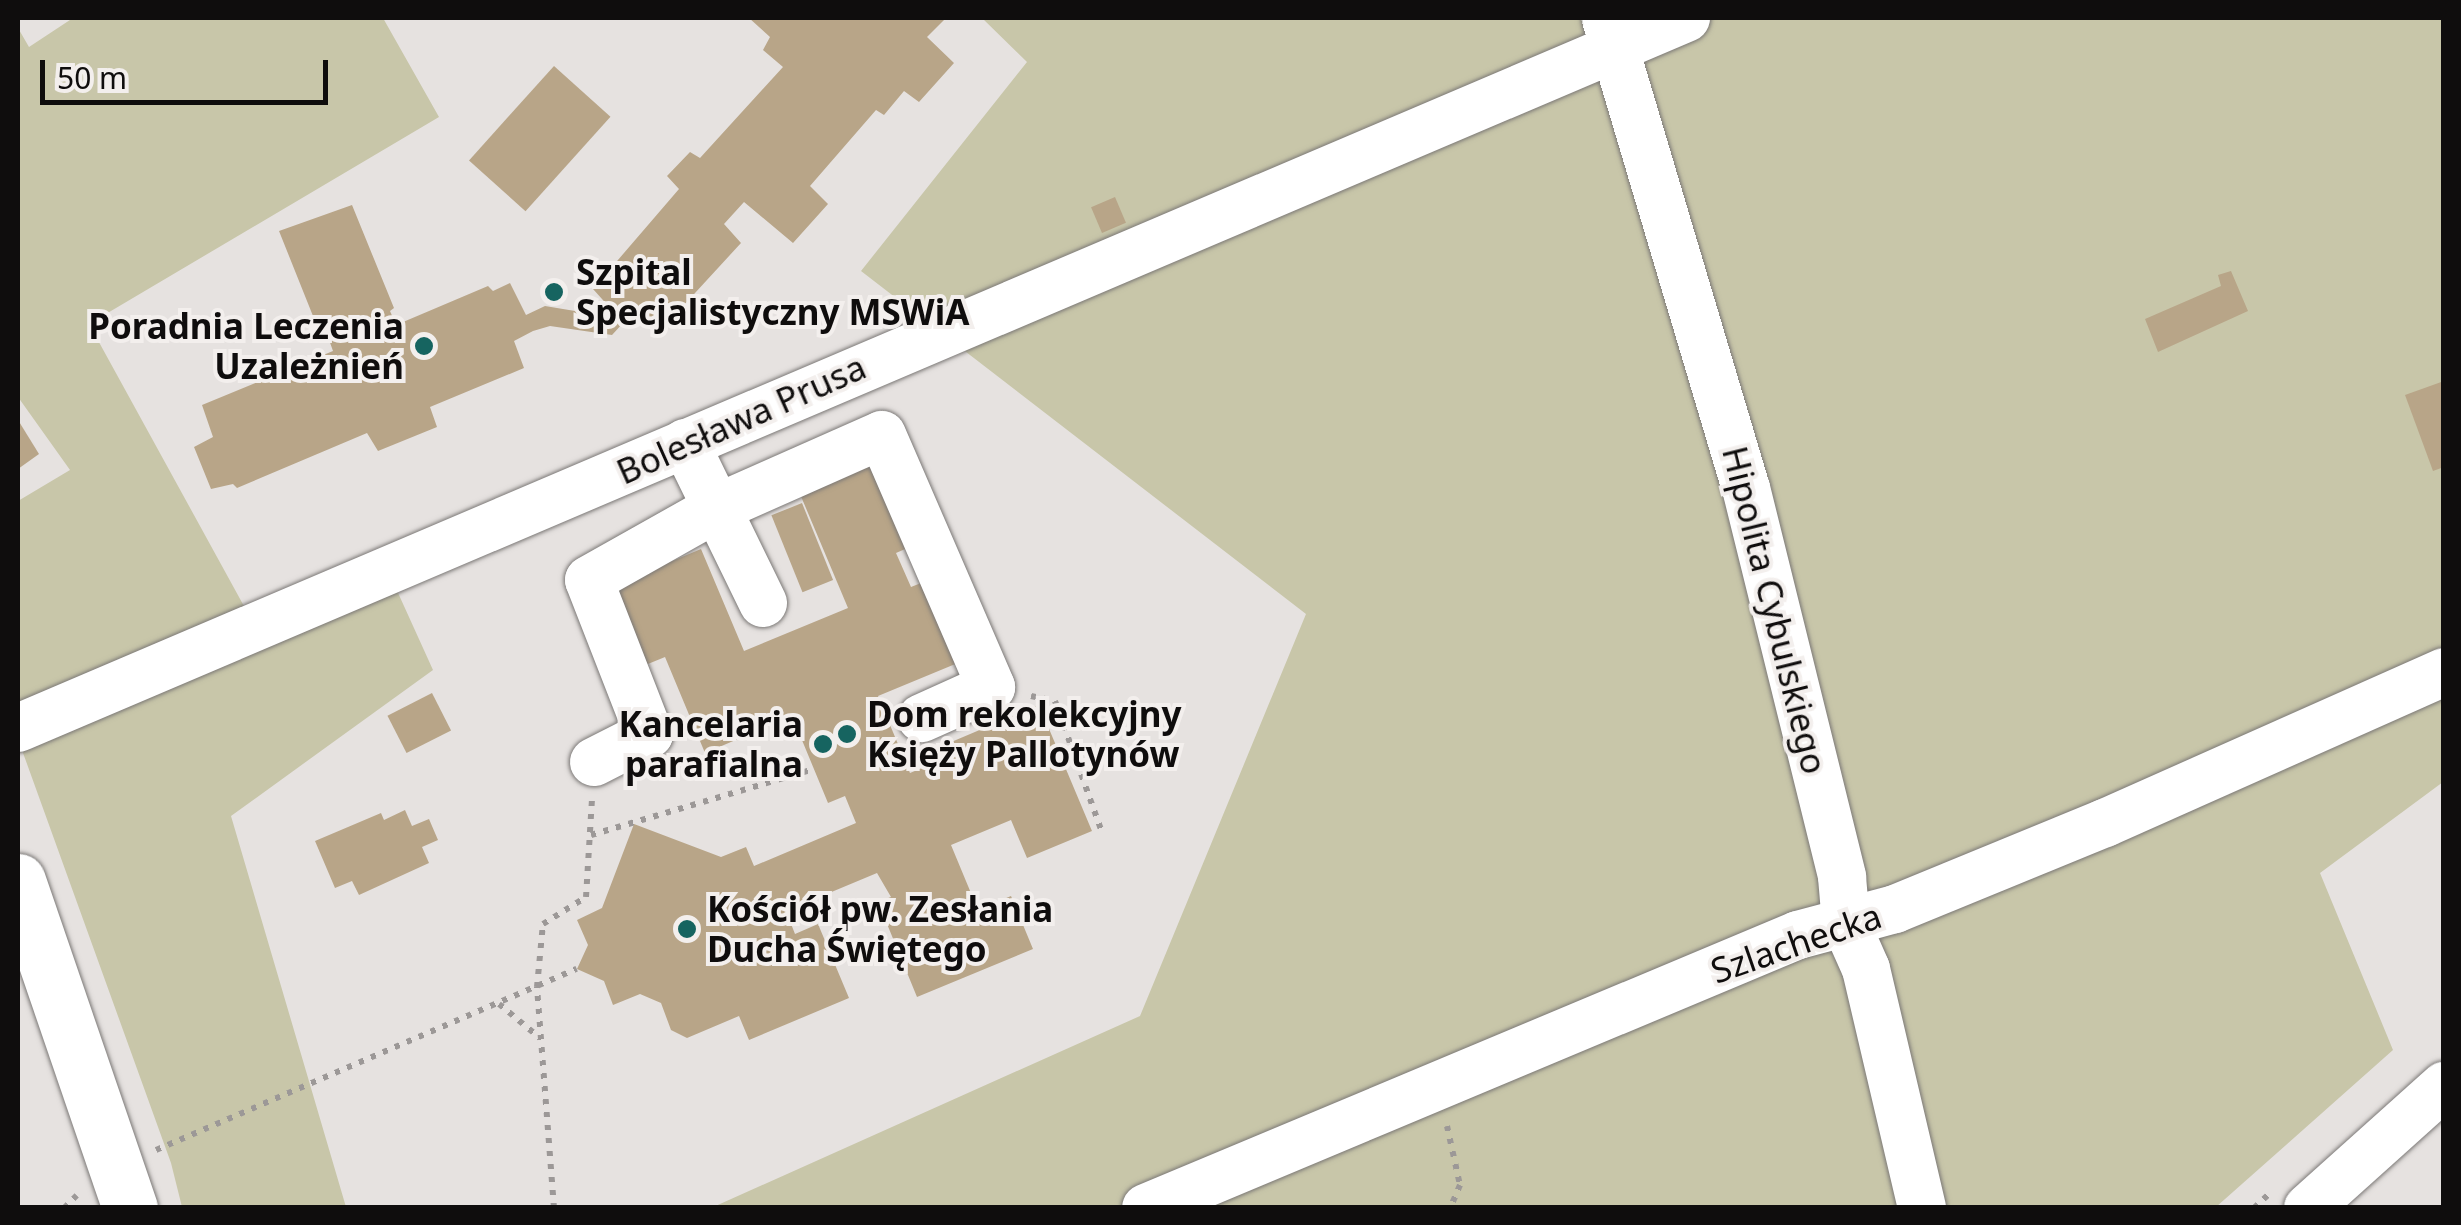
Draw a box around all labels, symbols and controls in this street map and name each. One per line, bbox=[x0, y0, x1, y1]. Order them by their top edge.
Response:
scale bar bbox=[45, 40, 332, 102]
text: 50 m bbox=[57, 57, 127, 98]
place label: Szpital Specjalistyczny MSWiA bbox=[576, 251, 969, 333]
marker: Szpital Specjalistyczny MSWiA bbox=[541, 279, 567, 305]
place label: Poradnia Leczenia Uzależnień bbox=[88, 305, 404, 387]
marker: Poradnia Leczenia Uzależnień bbox=[413, 335, 435, 357]
street label: Bolesława Prusa bbox=[610, 345, 872, 493]
street label: Hipolita Cybulskiego bbox=[1714, 442, 1836, 778]
place label: Dom rekolekcyjny Księży Pallotynów bbox=[867, 693, 1181, 775]
place label: Kancelaria parafialna bbox=[619, 703, 803, 785]
marker: Dom rekolekcyjny Księży Pallotynów bbox=[836, 723, 858, 745]
marker: Kancelaria parafialna bbox=[812, 733, 834, 755]
place label: Kościół pw. Zesłania Ducha Świętego bbox=[707, 888, 1053, 970]
street label: Szlachecka bbox=[1705, 894, 1887, 992]
marker: Kościół pw. Zesłania Ducha Świętego bbox=[676, 918, 698, 940]

